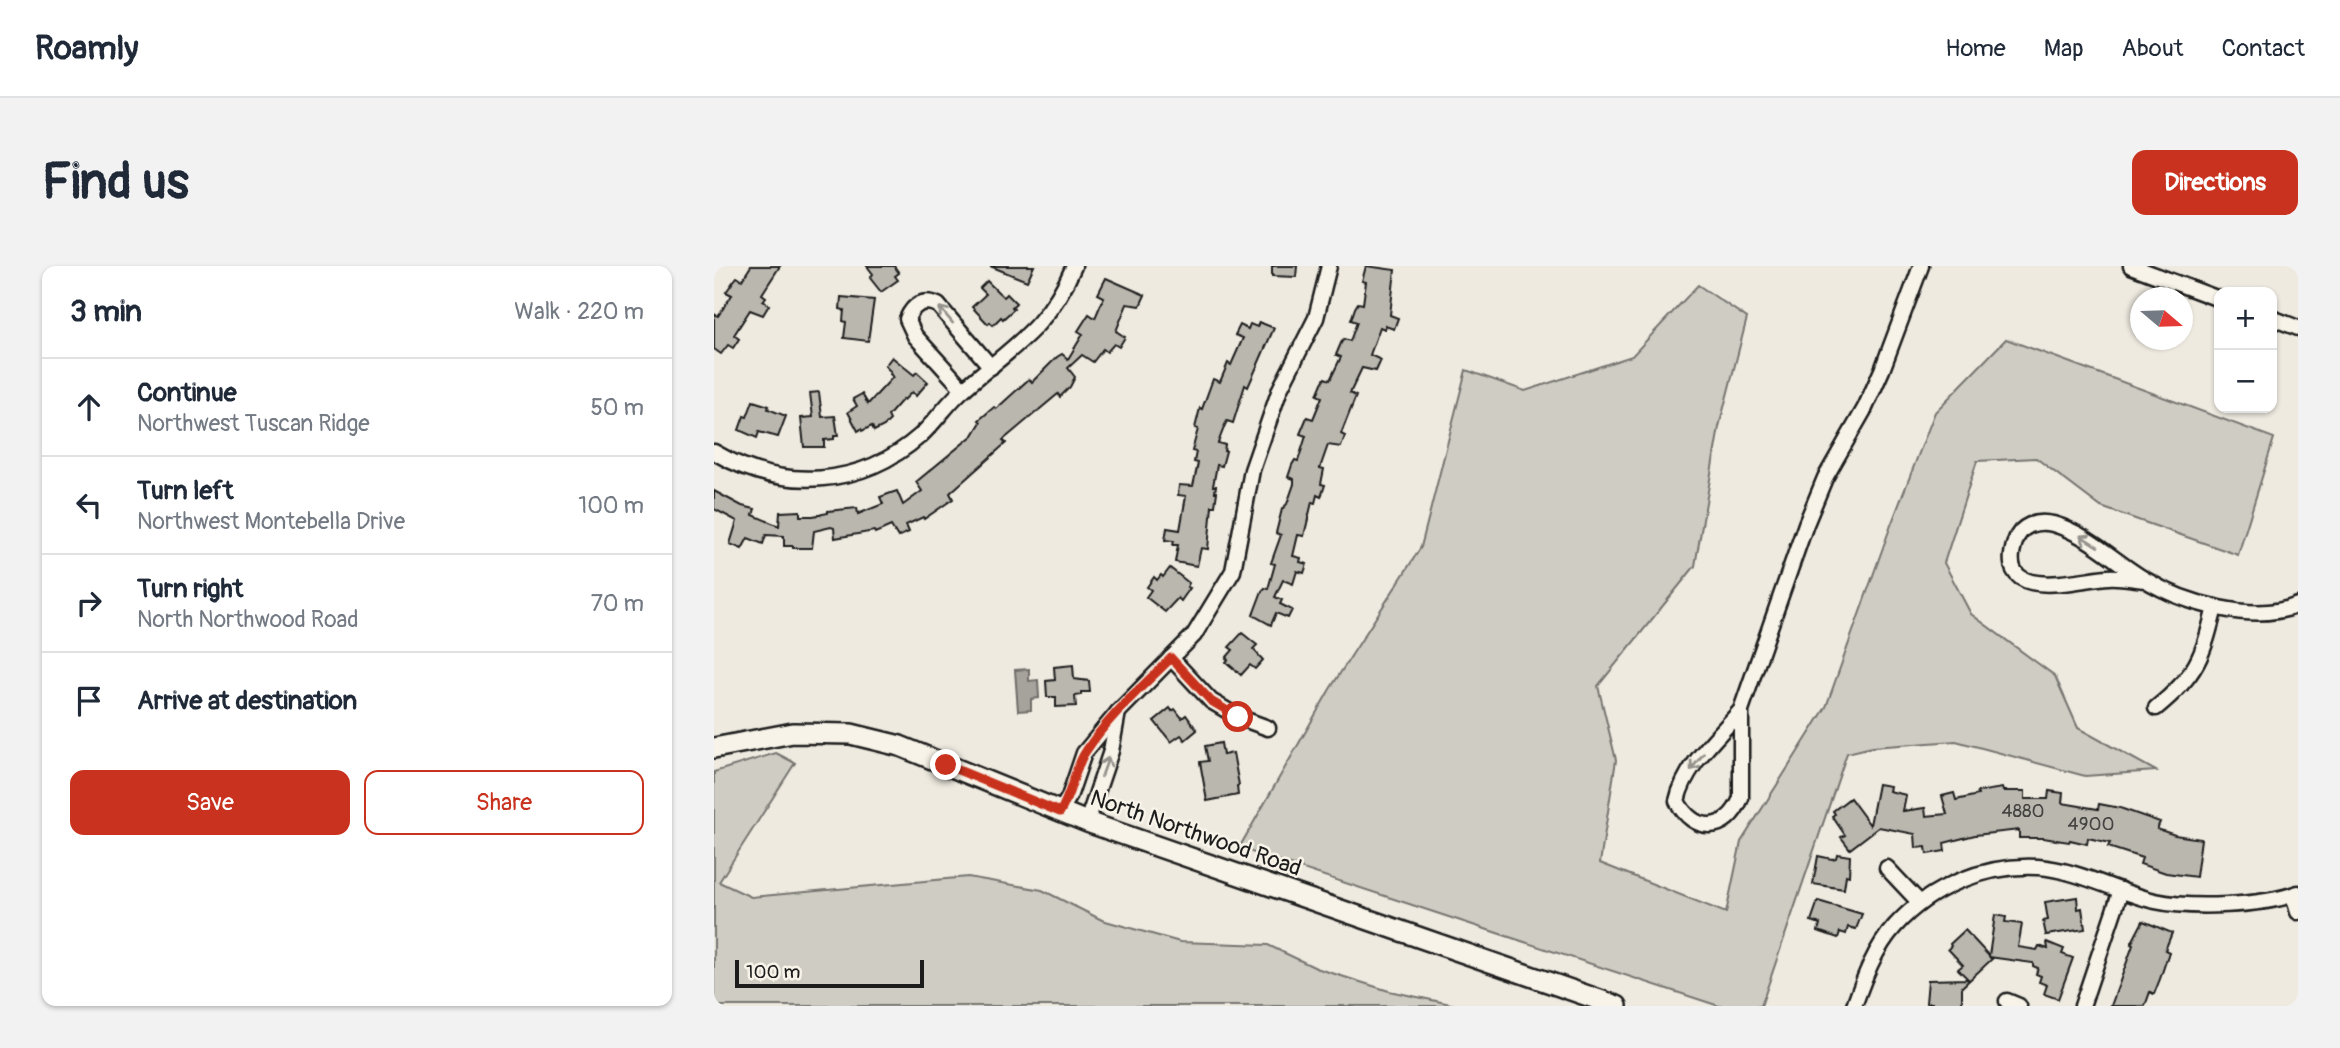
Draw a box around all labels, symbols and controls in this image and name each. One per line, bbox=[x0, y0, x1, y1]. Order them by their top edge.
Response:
text: Roamly bbox=[35, 28, 138, 69]
text: Home bbox=[1945, 34, 2006, 63]
text: Map bbox=[2044, 34, 2084, 63]
text: About bbox=[2122, 34, 2184, 63]
text: Contact bbox=[2222, 34, 2305, 63]
button: Directions bbox=[2132, 150, 2298, 215]
text: Find us bbox=[42, 152, 189, 213]
north arrow bbox=[2130, 287, 2193, 350]
map controls bbox=[2214, 287, 2277, 413]
button: + bbox=[2214, 287, 2277, 350]
text: 3 min bbox=[70, 293, 142, 330]
text: Walk · 220 m bbox=[514, 297, 644, 326]
one-way arrow bbox=[938, 307, 954, 325]
button: − bbox=[2214, 350, 2277, 413]
text: Continue bbox=[137, 377, 237, 409]
icon: ahead bbox=[70, 388, 108, 426]
text: 50 m bbox=[590, 393, 644, 422]
text: Northwest Tuscan Ridge bbox=[137, 409, 370, 438]
text: Turn left bbox=[137, 475, 233, 507]
icon: left bbox=[70, 486, 108, 524]
text: 100 m bbox=[578, 491, 644, 520]
text: Northwest Montebella Drive bbox=[137, 507, 405, 536]
one-way arrow bbox=[2080, 534, 2099, 549]
text: Turn right bbox=[137, 573, 243, 605]
icon: right bbox=[70, 584, 108, 622]
text: 70 m bbox=[591, 589, 644, 618]
text: North Northwood Road bbox=[137, 605, 358, 634]
icon: arrive bbox=[70, 682, 108, 720]
text: Arrive at destination bbox=[137, 685, 357, 717]
route start bbox=[1222, 701, 1253, 732]
route end bbox=[930, 749, 961, 780]
one-way arrow bbox=[1689, 753, 1704, 771]
one-way arrow bbox=[1100, 757, 1112, 779]
button: Save bbox=[70, 770, 350, 835]
button: Share bbox=[364, 770, 644, 835]
street label: North Northwood Road bbox=[1087, 783, 1305, 883]
house number: 4880 bbox=[2001, 799, 2045, 823]
house number: 4900 bbox=[2068, 812, 2114, 836]
scale bar bbox=[735, 957, 924, 989]
text: 100 m bbox=[746, 960, 800, 984]

